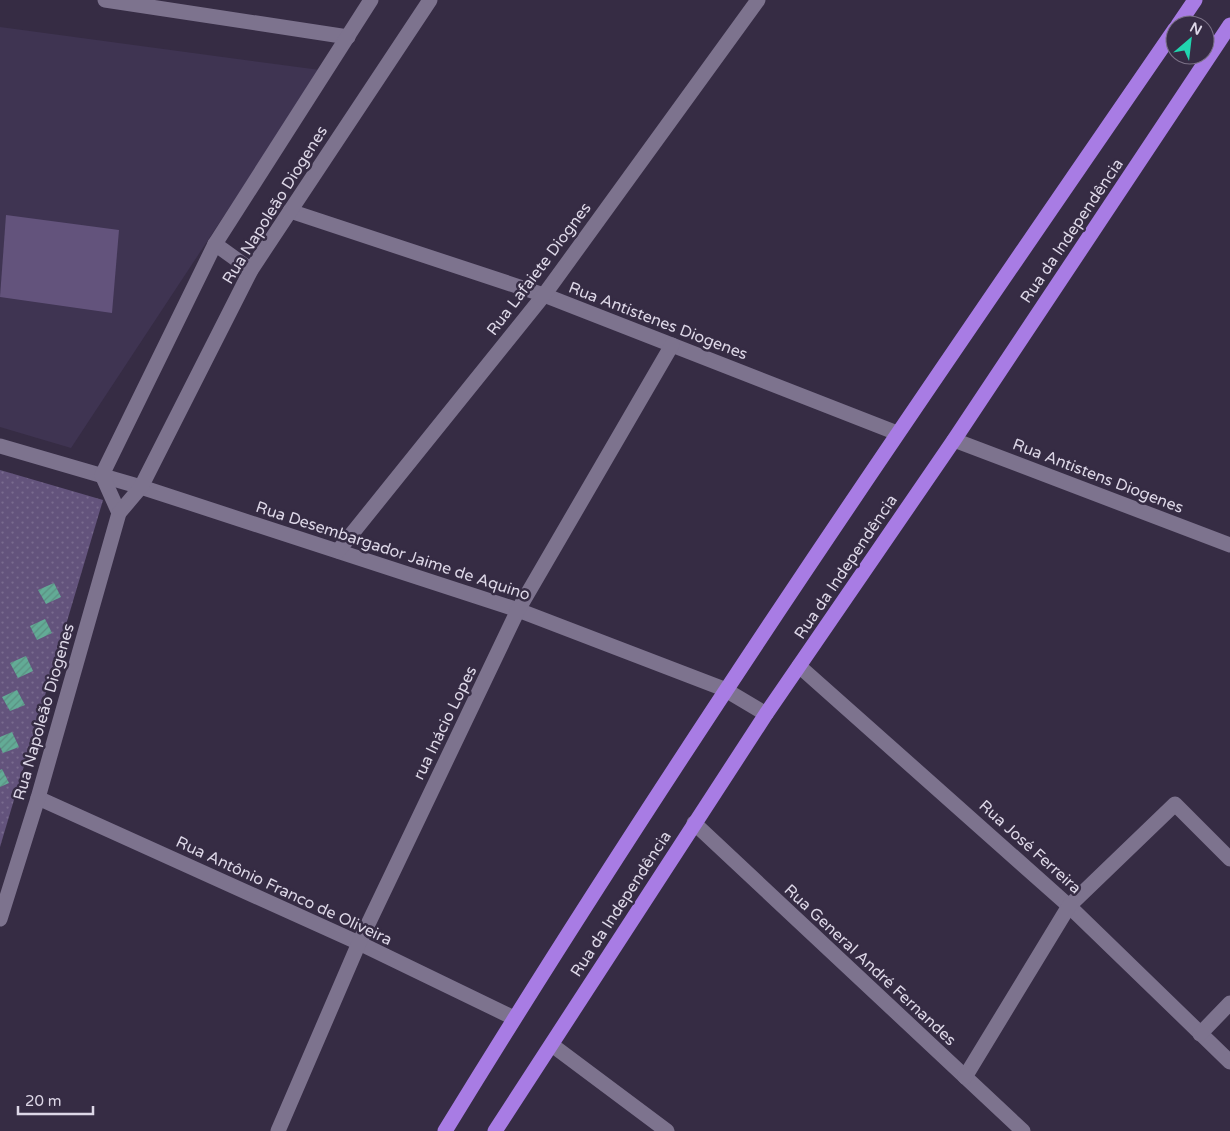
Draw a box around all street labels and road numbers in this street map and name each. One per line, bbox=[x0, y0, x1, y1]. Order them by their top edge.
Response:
street label: Rua Napoleão Diogenes bbox=[218, 122, 332, 288]
street label: Rua da Independência bbox=[1016, 155, 1128, 307]
street label: Rua Lafaiete Diognes bbox=[482, 198, 596, 340]
street label: Rua Antistenes Diogenes bbox=[566, 278, 750, 364]
street label: Rua Antistens Diogenes bbox=[1010, 434, 1186, 518]
street label: Rua da Independência bbox=[790, 491, 902, 643]
street label: Rua Desembargador Jaime de Aquino bbox=[253, 497, 533, 605]
street label: Rua Napoleão Diogenes bbox=[9, 621, 79, 803]
street label: rua Inácio Lopes bbox=[409, 663, 481, 783]
street label: Rua José Ferreira bbox=[975, 796, 1085, 898]
street label: Rua da Independência bbox=[566, 827, 676, 981]
street label: Rua Antônio Franco de Oliveira bbox=[173, 832, 395, 950]
street label: Rua General André Fernandes bbox=[780, 880, 960, 1050]

